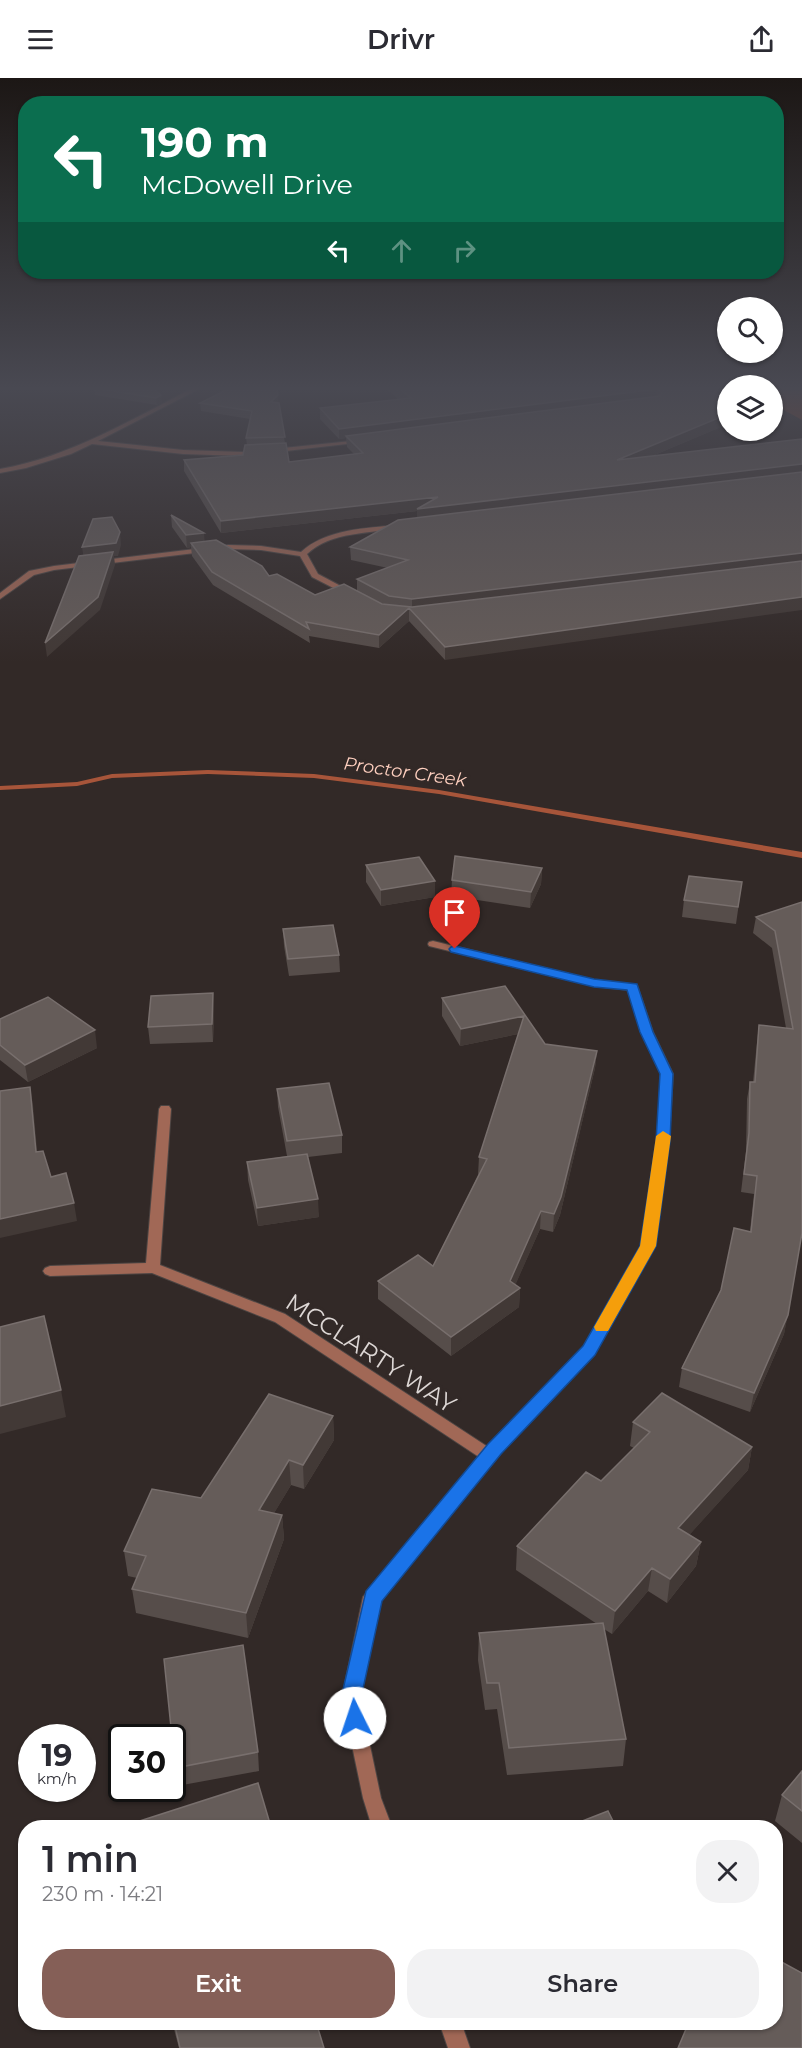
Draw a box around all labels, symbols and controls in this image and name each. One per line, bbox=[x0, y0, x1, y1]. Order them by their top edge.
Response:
icon: menu bbox=[24, 23, 57, 56]
text: Drivr bbox=[367, 23, 435, 56]
icon: share bbox=[745, 23, 778, 56]
text: 190 m bbox=[141, 116, 269, 168]
icon: left bbox=[42, 120, 120, 198]
text: McDowell Drive bbox=[141, 168, 353, 201]
icon: left bbox=[322, 234, 355, 267]
icon: ahead bbox=[385, 234, 418, 267]
icon: right bbox=[448, 234, 481, 267]
map controls bbox=[717, 297, 783, 441]
button: search bbox=[717, 297, 783, 363]
button: layers bbox=[717, 375, 783, 441]
water label: Proctor Creek bbox=[342, 753, 469, 792]
pin bbox=[429, 887, 480, 949]
icon: arrive bbox=[438, 896, 471, 929]
street label: MCCLARTY WAY bbox=[281, 1287, 462, 1419]
position arrow bbox=[323, 1686, 387, 1750]
speed limit sign: 30 bbox=[108, 1724, 186, 1802]
text: 19 bbox=[42, 1737, 72, 1774]
text: km/h bbox=[37, 1769, 77, 1788]
text: 1 min bbox=[42, 1837, 139, 1881]
button: close bbox=[696, 1840, 759, 1903]
text: 230 m · 14:21 bbox=[42, 1882, 163, 1906]
button: Exit bbox=[42, 1949, 395, 2018]
button: Share bbox=[407, 1949, 759, 2018]

